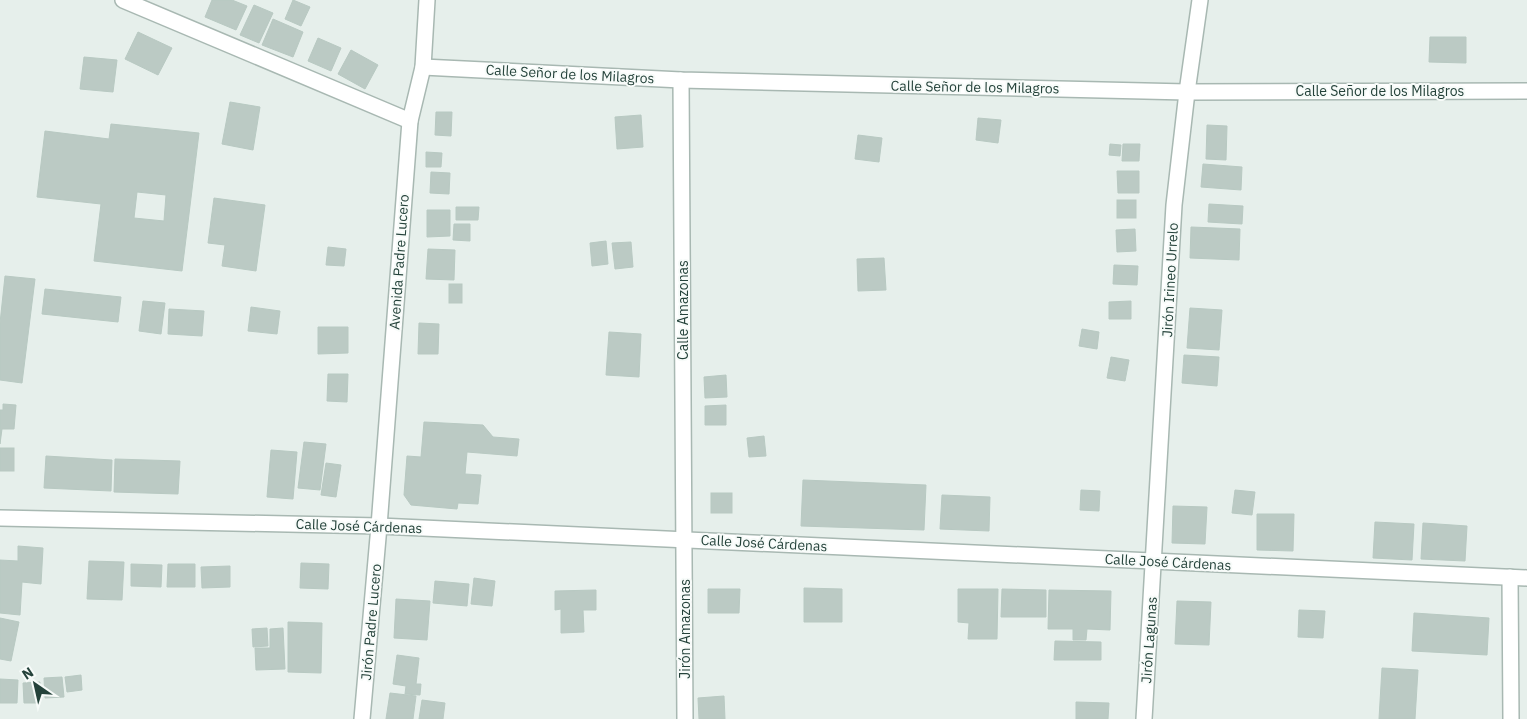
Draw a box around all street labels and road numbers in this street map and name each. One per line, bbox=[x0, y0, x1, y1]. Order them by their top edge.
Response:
street label: Calle Señor de los Milagros bbox=[485, 61, 655, 87]
street label: Calle Señor de los Milagros bbox=[890, 77, 1060, 97]
street label: Calle Señor de los Milagros bbox=[1296, 82, 1465, 100]
street label: Avenida Padre Lucero bbox=[385, 193, 413, 330]
street label: Jirón Irineo Urrelo bbox=[1158, 222, 1182, 338]
street label: Calle Amazonas bbox=[674, 260, 692, 360]
street label: Calle José Cárdenas bbox=[295, 515, 423, 537]
street label: Calle José Cárdenas bbox=[700, 531, 828, 555]
street label: Calle José Cárdenas bbox=[1104, 550, 1232, 574]
street label: Jirón Padre Lucero bbox=[357, 563, 385, 681]
street label: Jirón Amazonas bbox=[676, 579, 694, 679]
street label: Jirón Lagunas bbox=[1137, 596, 1161, 684]

